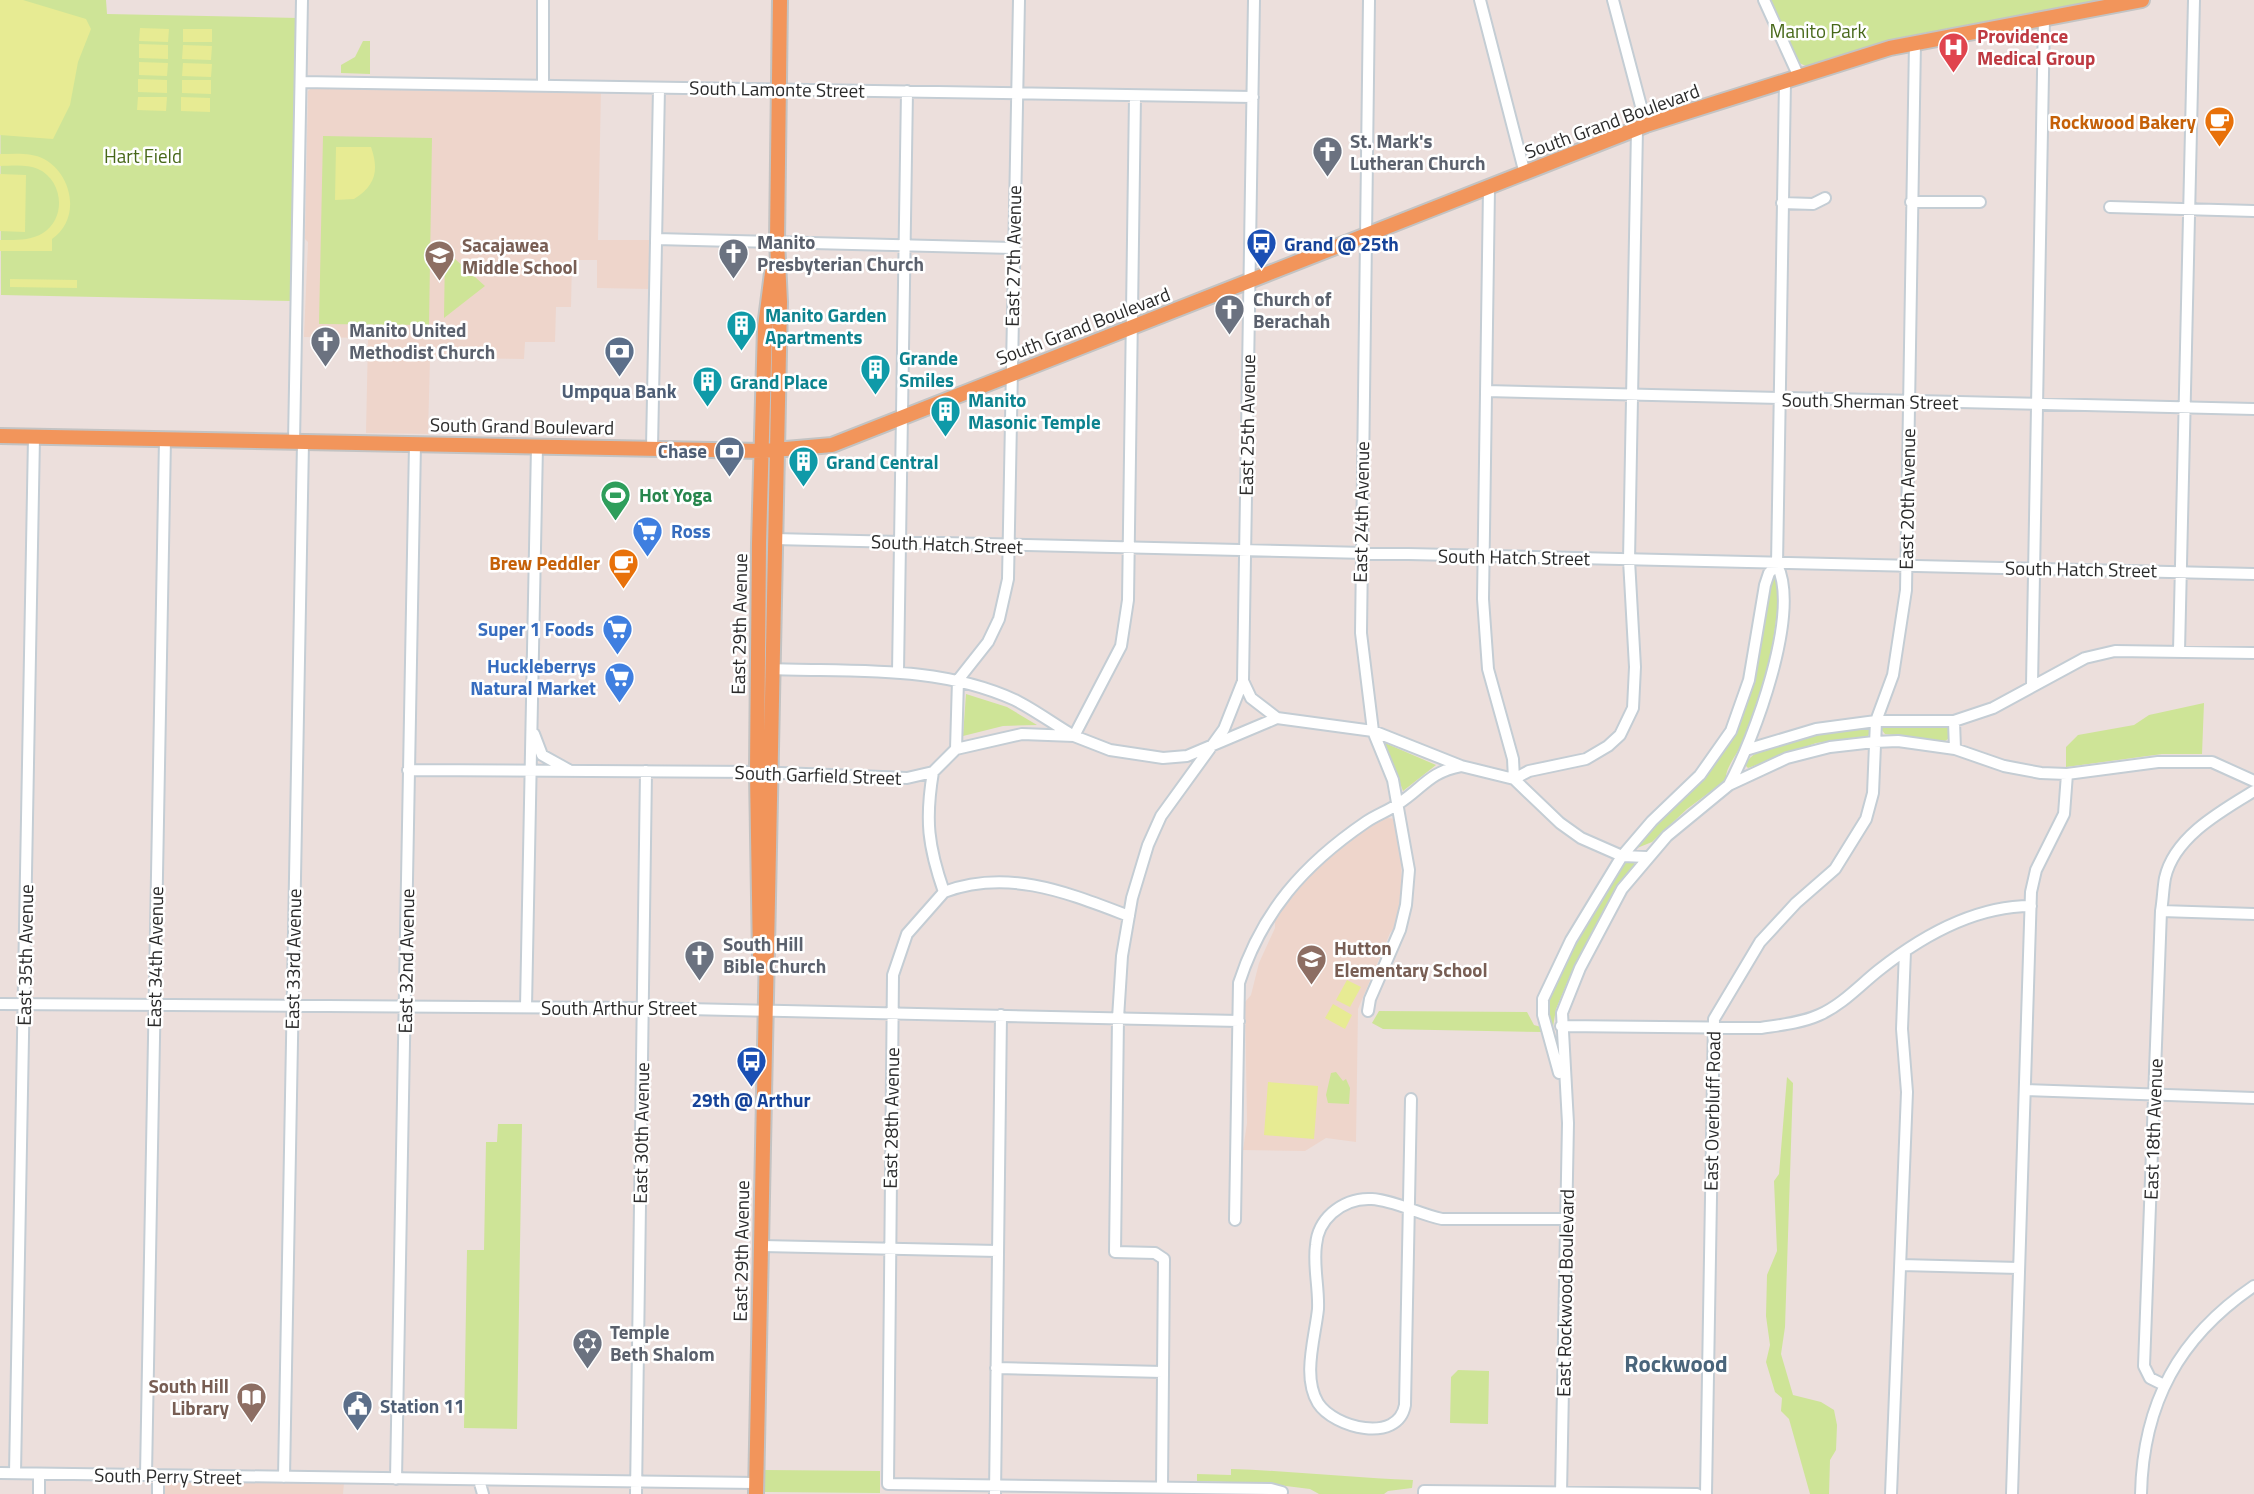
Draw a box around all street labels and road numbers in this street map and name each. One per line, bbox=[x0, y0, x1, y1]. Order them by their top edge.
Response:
street label: South Lamonte Street bbox=[689, 72, 865, 105]
street label: South Grand Boulevard bbox=[1520, 75, 1703, 166]
street label: East 27th Avenue bbox=[997, 185, 1028, 327]
street label: South Grand Boulevard bbox=[992, 279, 1174, 372]
street label: East 25th Avenue bbox=[1231, 354, 1262, 496]
street label: South Sherman Street bbox=[1781, 384, 1959, 417]
street label: South Grand Boulevard bbox=[430, 409, 614, 442]
street label: East 20th Avenue bbox=[1891, 428, 1922, 570]
street label: East 24th Avenue bbox=[1345, 441, 1376, 583]
street label: South Hatch Street bbox=[870, 526, 1024, 561]
street label: South Hatch Street bbox=[1438, 541, 1591, 572]
street label: East 29th Avenue bbox=[723, 553, 754, 695]
street label: South Hatch Street bbox=[2005, 553, 2158, 584]
street label: South Garfield Street bbox=[734, 757, 902, 792]
street label: East 35th Avenue bbox=[9, 884, 40, 1026]
street label: East 34th Avenue bbox=[139, 886, 170, 1028]
street label: East 33rd Avenue bbox=[277, 888, 308, 1030]
street label: East 32nd Avenue bbox=[390, 888, 421, 1034]
street label: South Arthur Street bbox=[541, 993, 697, 1022]
street label: East Overbluff Road bbox=[1696, 1031, 1727, 1191]
street label: East 28th Avenue bbox=[875, 1047, 906, 1189]
street label: East 18th Avenue bbox=[2136, 1058, 2169, 1200]
street label: East 30th Avenue bbox=[625, 1062, 656, 1204]
street label: East 29th Avenue bbox=[725, 1180, 756, 1322]
street label: East Rockwood Boulevard bbox=[1548, 1189, 1581, 1397]
street label: South Perry Street bbox=[94, 1460, 242, 1491]

